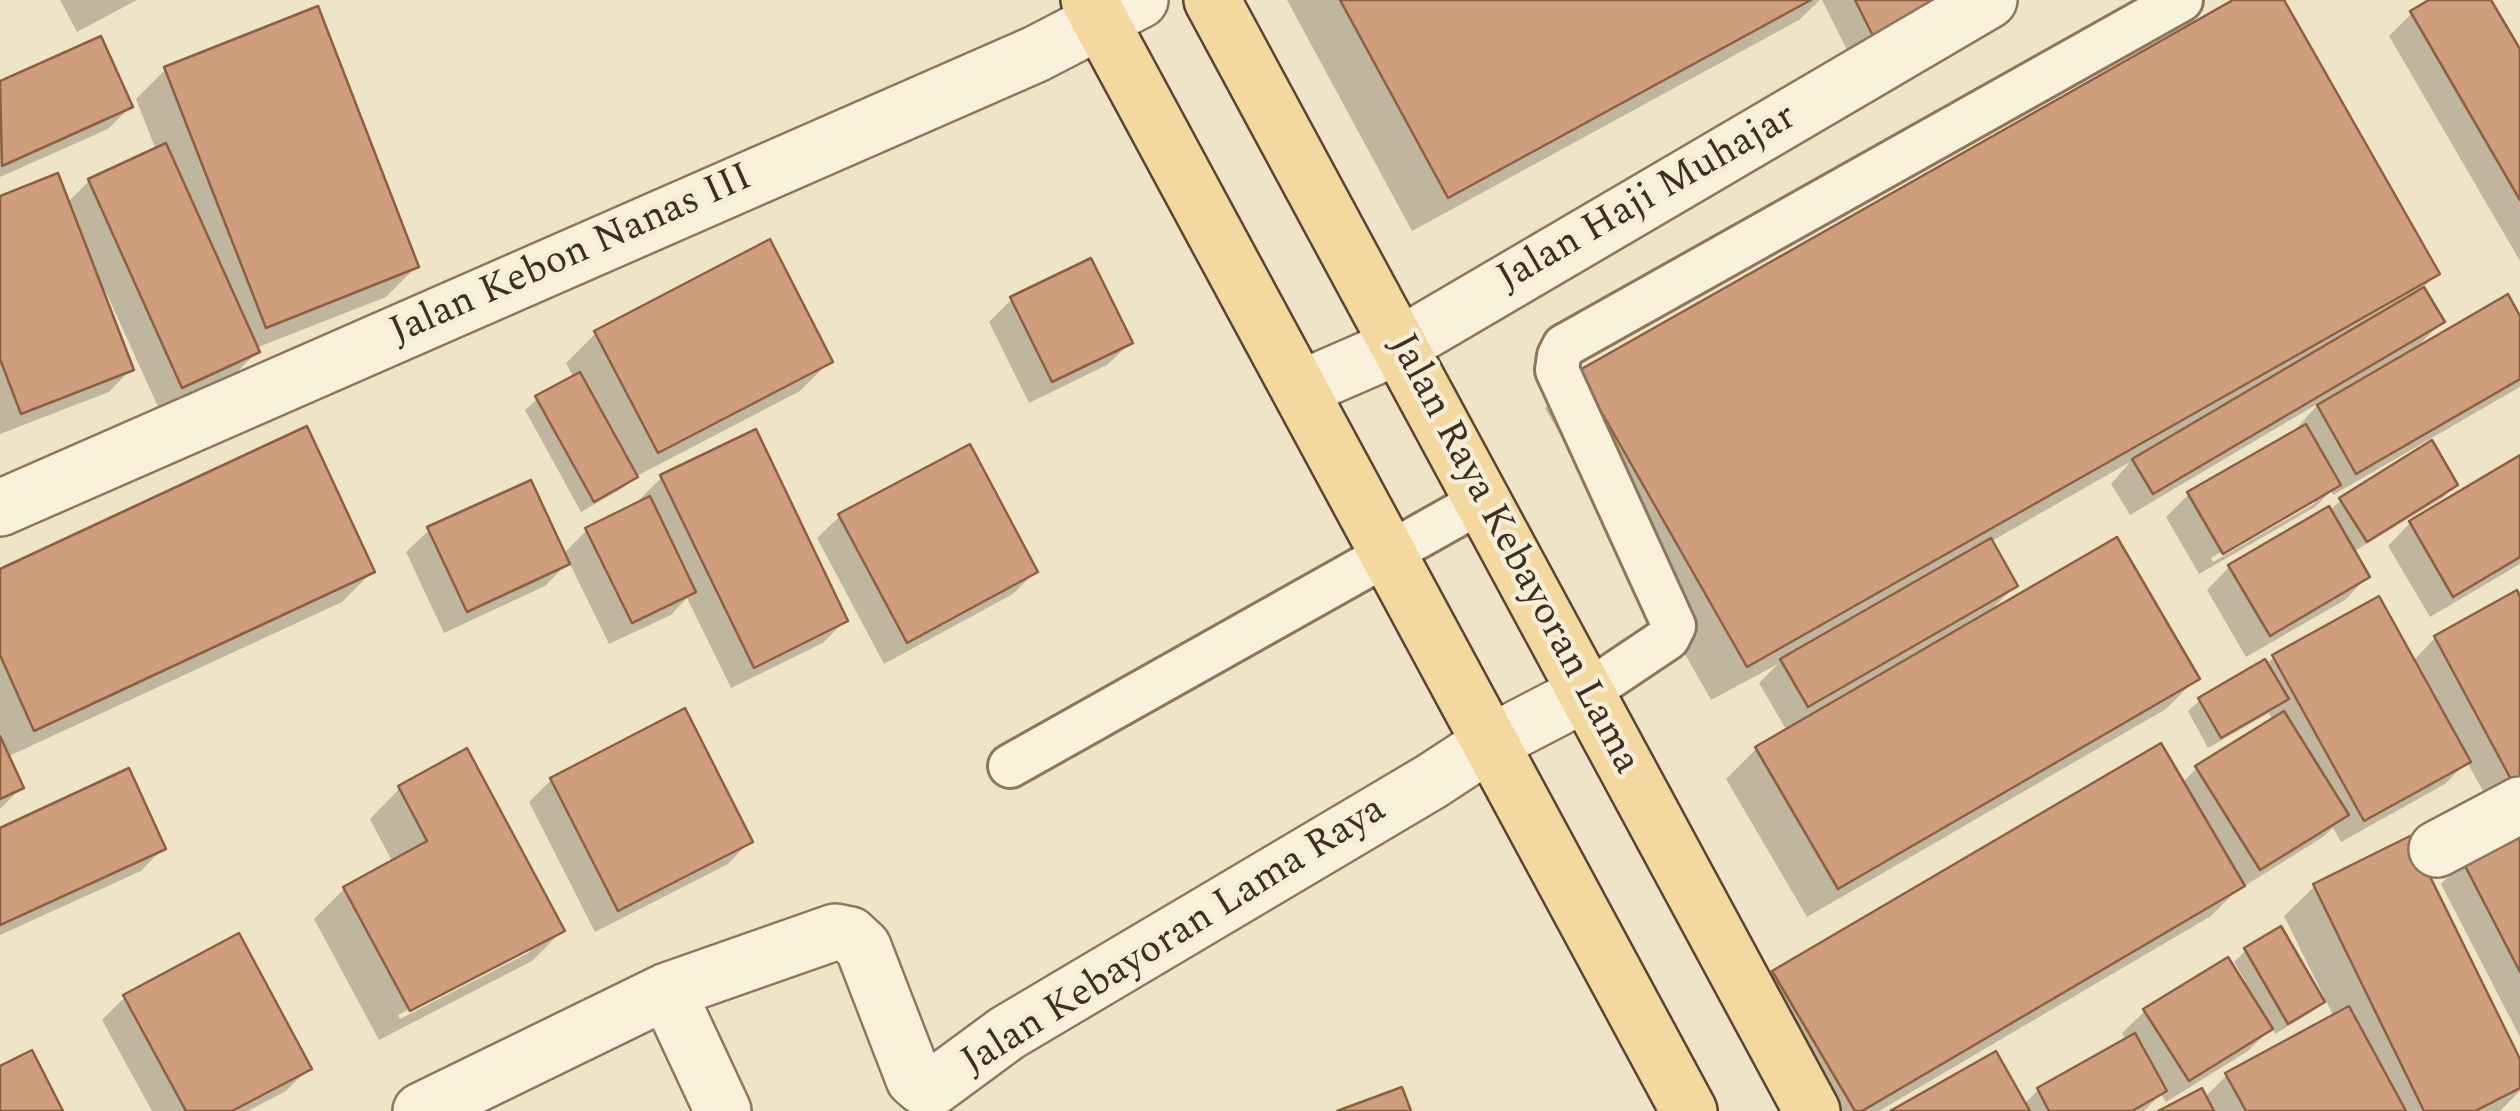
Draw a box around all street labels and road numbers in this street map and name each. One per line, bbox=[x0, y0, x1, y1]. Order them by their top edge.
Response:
street label: Jalan Haji Muhajar bbox=[1490, 95, 1806, 305]
street label: Jalan Kebon Nanas III bbox=[384, 156, 760, 358]
street label: Jalan Raya Kebayoran Lama bbox=[1376, 327, 1648, 783]
street label: Jalan Kebayoran Lama Raya bbox=[954, 788, 1396, 1088]

